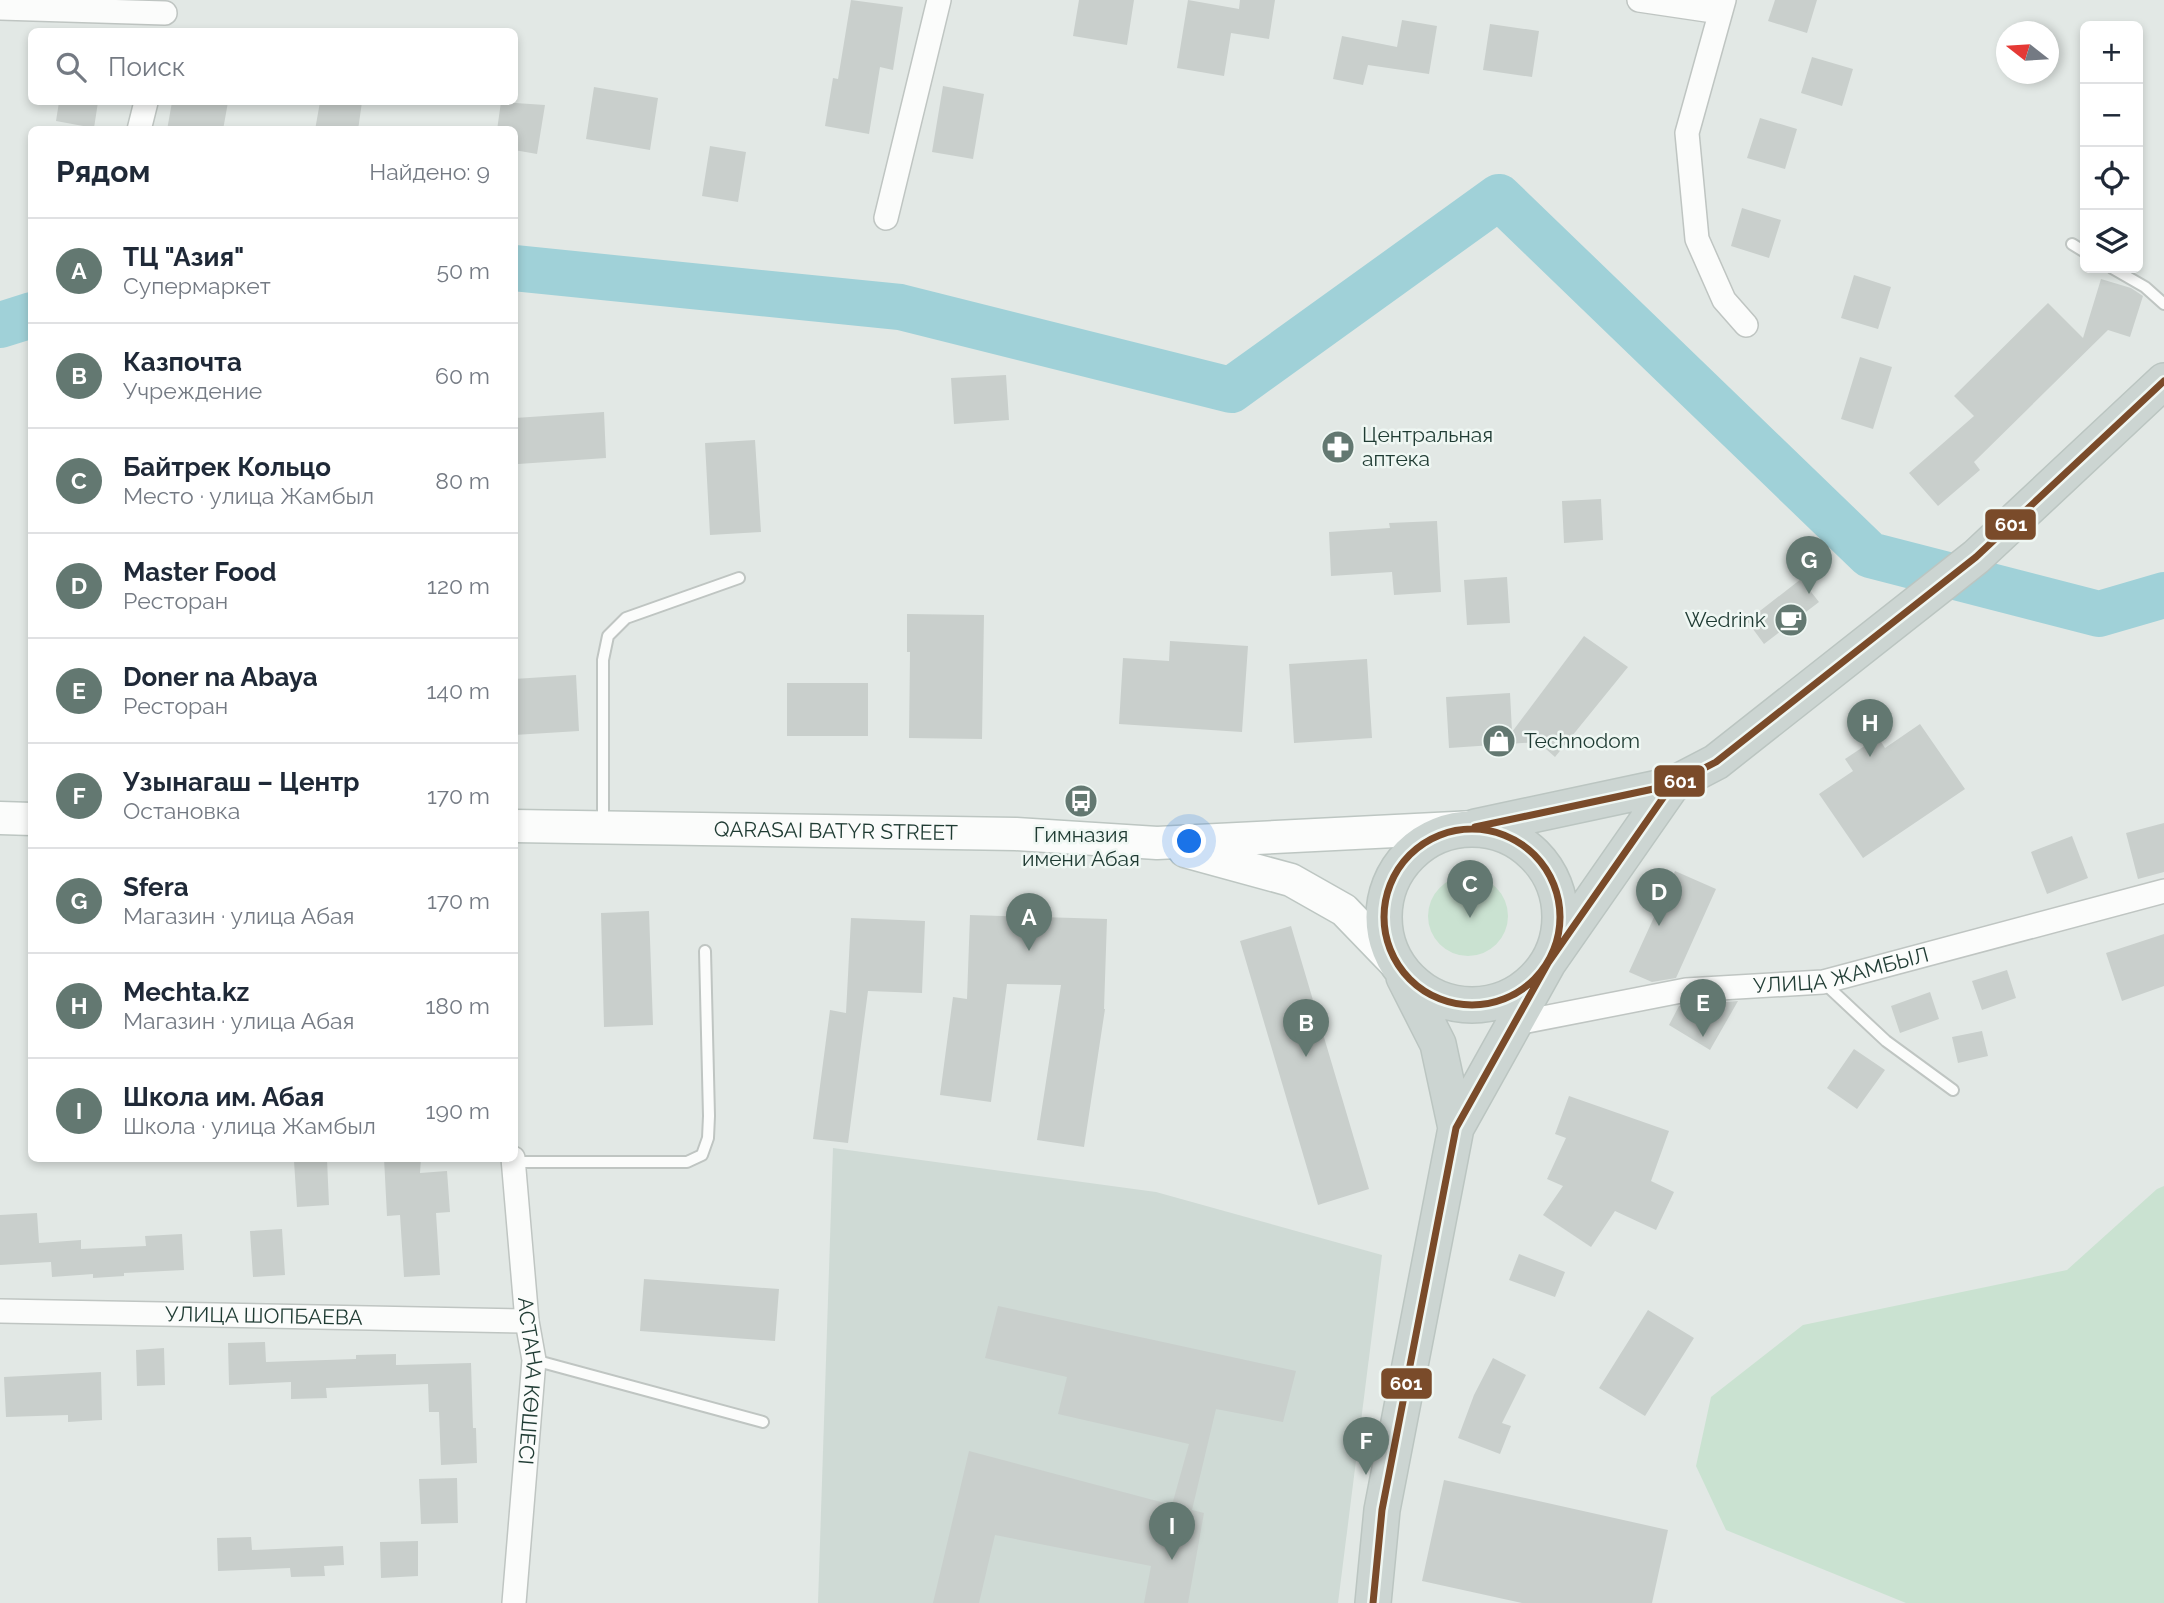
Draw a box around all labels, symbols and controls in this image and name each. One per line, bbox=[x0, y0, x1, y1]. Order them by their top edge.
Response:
north arrow bbox=[1996, 21, 2059, 84]
map controls bbox=[2080, 21, 2143, 273]
button: + bbox=[2080, 21, 2143, 84]
search box bbox=[28, 28, 518, 105]
icon: search bbox=[52, 48, 90, 86]
text: Поиск bbox=[108, 52, 185, 82]
button: − bbox=[2080, 84, 2143, 147]
button: locate bbox=[2080, 147, 2143, 210]
text: Рядом bbox=[56, 154, 150, 189]
text: Найдено: 9 bbox=[369, 158, 490, 185]
button: layers bbox=[2080, 210, 2143, 273]
text: ТЦ "Азия" bbox=[123, 242, 244, 272]
text: A bbox=[71, 257, 87, 284]
text: 50 m bbox=[436, 257, 490, 284]
text: Супермаркет bbox=[123, 272, 271, 299]
text: Казпочта bbox=[123, 347, 242, 377]
text: B bbox=[71, 362, 87, 389]
text: 60 m bbox=[435, 362, 490, 389]
text: Учреждение bbox=[123, 377, 262, 404]
place label: Центральная аптека bbox=[1362, 422, 1493, 471]
pharmacy icon: Центральная аптека bbox=[1319, 428, 1357, 466]
text: Байтрек Кольцо bbox=[123, 452, 331, 482]
text: C bbox=[71, 467, 87, 494]
text: 80 m bbox=[435, 467, 490, 494]
text: Место · улица Жамбыл bbox=[123, 482, 374, 509]
line badge: 601 bbox=[1984, 508, 2037, 541]
text: 601 bbox=[1995, 513, 2027, 535]
pin: G bbox=[1786, 536, 1832, 594]
text: Master Food bbox=[123, 557, 277, 587]
text: D bbox=[71, 572, 87, 599]
text: 120 m bbox=[427, 572, 490, 599]
text: Ресторан bbox=[123, 587, 228, 614]
cafe icon: Wedrink bbox=[1772, 601, 1810, 639]
place label: Wedrink bbox=[1685, 607, 1766, 632]
text: Doner na Abaya bbox=[123, 662, 318, 692]
text: E bbox=[72, 677, 86, 704]
text: 140 m bbox=[427, 677, 490, 704]
text: Ресторан bbox=[123, 692, 228, 719]
pin: H bbox=[1847, 699, 1893, 757]
shop icon: Technodom bbox=[1480, 722, 1518, 760]
place label: Technodom bbox=[1524, 728, 1640, 753]
line badge: 601 bbox=[1653, 764, 1706, 798]
text: Узынагаш – Центр bbox=[123, 767, 360, 797]
text: 601 bbox=[1664, 770, 1696, 792]
text: F bbox=[72, 782, 86, 809]
text: 170 m bbox=[427, 782, 490, 809]
bus stop icon: Гимназия имени Абая bbox=[1062, 782, 1100, 820]
text: Остановка bbox=[123, 797, 240, 824]
street label: QARASAI BATYR STREET bbox=[714, 816, 958, 845]
place label: Гимназия имени Абая bbox=[1022, 822, 1140, 871]
your location bbox=[1172, 824, 1206, 858]
pin: C bbox=[1447, 860, 1493, 918]
pin: D bbox=[1636, 868, 1682, 926]
text: Sfera bbox=[123, 872, 189, 902]
text: G bbox=[71, 887, 87, 914]
text: 170 m bbox=[427, 887, 490, 914]
pin: A bbox=[1006, 893, 1052, 951]
text: Магазин · улица Абая bbox=[123, 902, 354, 929]
street label: УЛИЦА ЖАМБЫЛ bbox=[1753, 941, 1931, 998]
text: Mechta.kz bbox=[123, 977, 249, 1007]
pin: E bbox=[1680, 979, 1726, 1037]
text: H bbox=[70, 992, 88, 1019]
text: 180 m bbox=[425, 992, 490, 1019]
pin: B bbox=[1283, 999, 1329, 1057]
text: Магазин · улица Абая bbox=[123, 1007, 354, 1034]
text: Школа им. Абая bbox=[123, 1082, 324, 1112]
text: I bbox=[76, 1097, 82, 1124]
text: 190 m bbox=[426, 1097, 490, 1124]
text: Школа · улица Жамбыл bbox=[123, 1112, 376, 1139]
street label: АСТАНА КӨШЕСІ bbox=[513, 1296, 548, 1466]
street label: УЛИЦА ШОПБАЕВА bbox=[165, 1301, 363, 1330]
line badge: 601 bbox=[1380, 1367, 1433, 1400]
text: 601 bbox=[1390, 1372, 1422, 1394]
pin: F bbox=[1343, 1417, 1389, 1475]
pin: I bbox=[1149, 1502, 1195, 1560]

